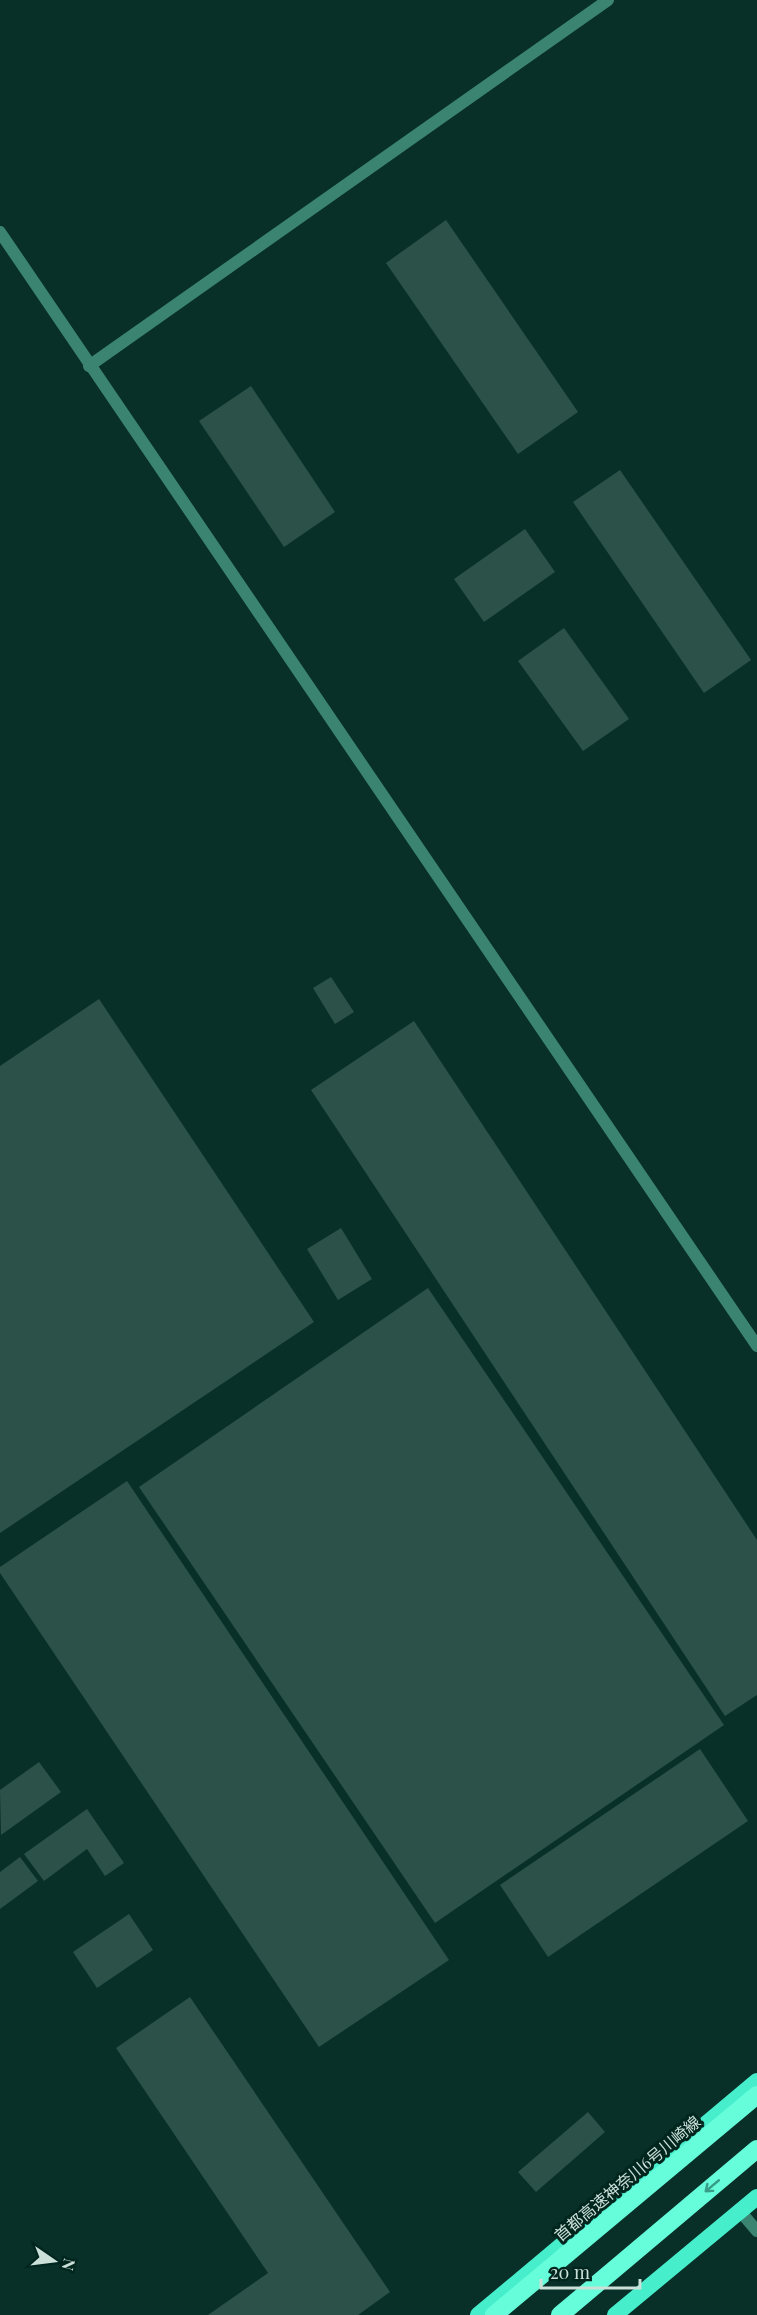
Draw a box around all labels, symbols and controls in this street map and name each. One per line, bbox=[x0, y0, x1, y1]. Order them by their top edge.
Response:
street label: 首都高速神奈川6号川崎線 bbox=[550, 2111, 704, 2245]
one-way arrow bbox=[704, 2180, 720, 2193]
north arrow bbox=[24, 2231, 84, 2291]
scale bar bbox=[541, 2252, 640, 2290]
text: N bbox=[57, 2257, 81, 2273]
text: 20 m bbox=[550, 2260, 590, 2284]

